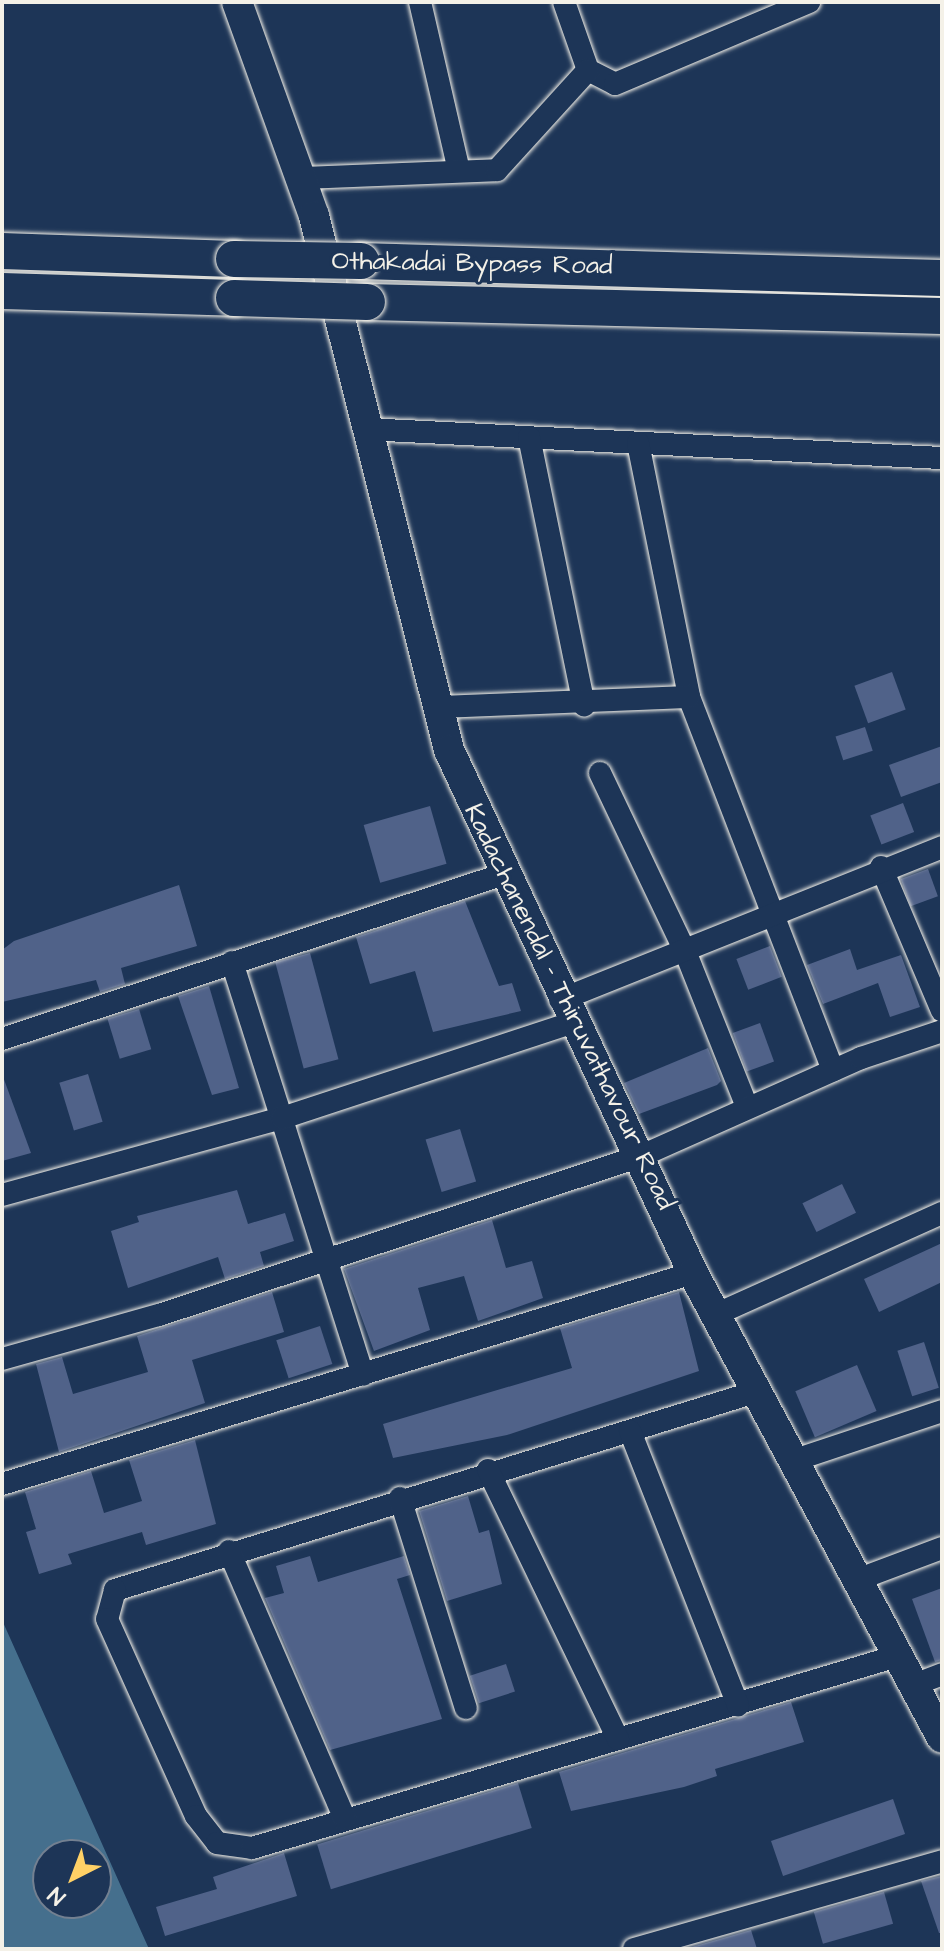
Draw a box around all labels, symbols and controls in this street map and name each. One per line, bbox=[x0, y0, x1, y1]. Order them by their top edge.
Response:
street label: Othakadai Bypass Road bbox=[331, 246, 613, 282]
street label: Kadachanendal - Thiruvathavour Road bbox=[457, 799, 681, 1215]
north arrow bbox=[32, 1839, 112, 1919]
text: N bbox=[41, 1880, 72, 1912]

